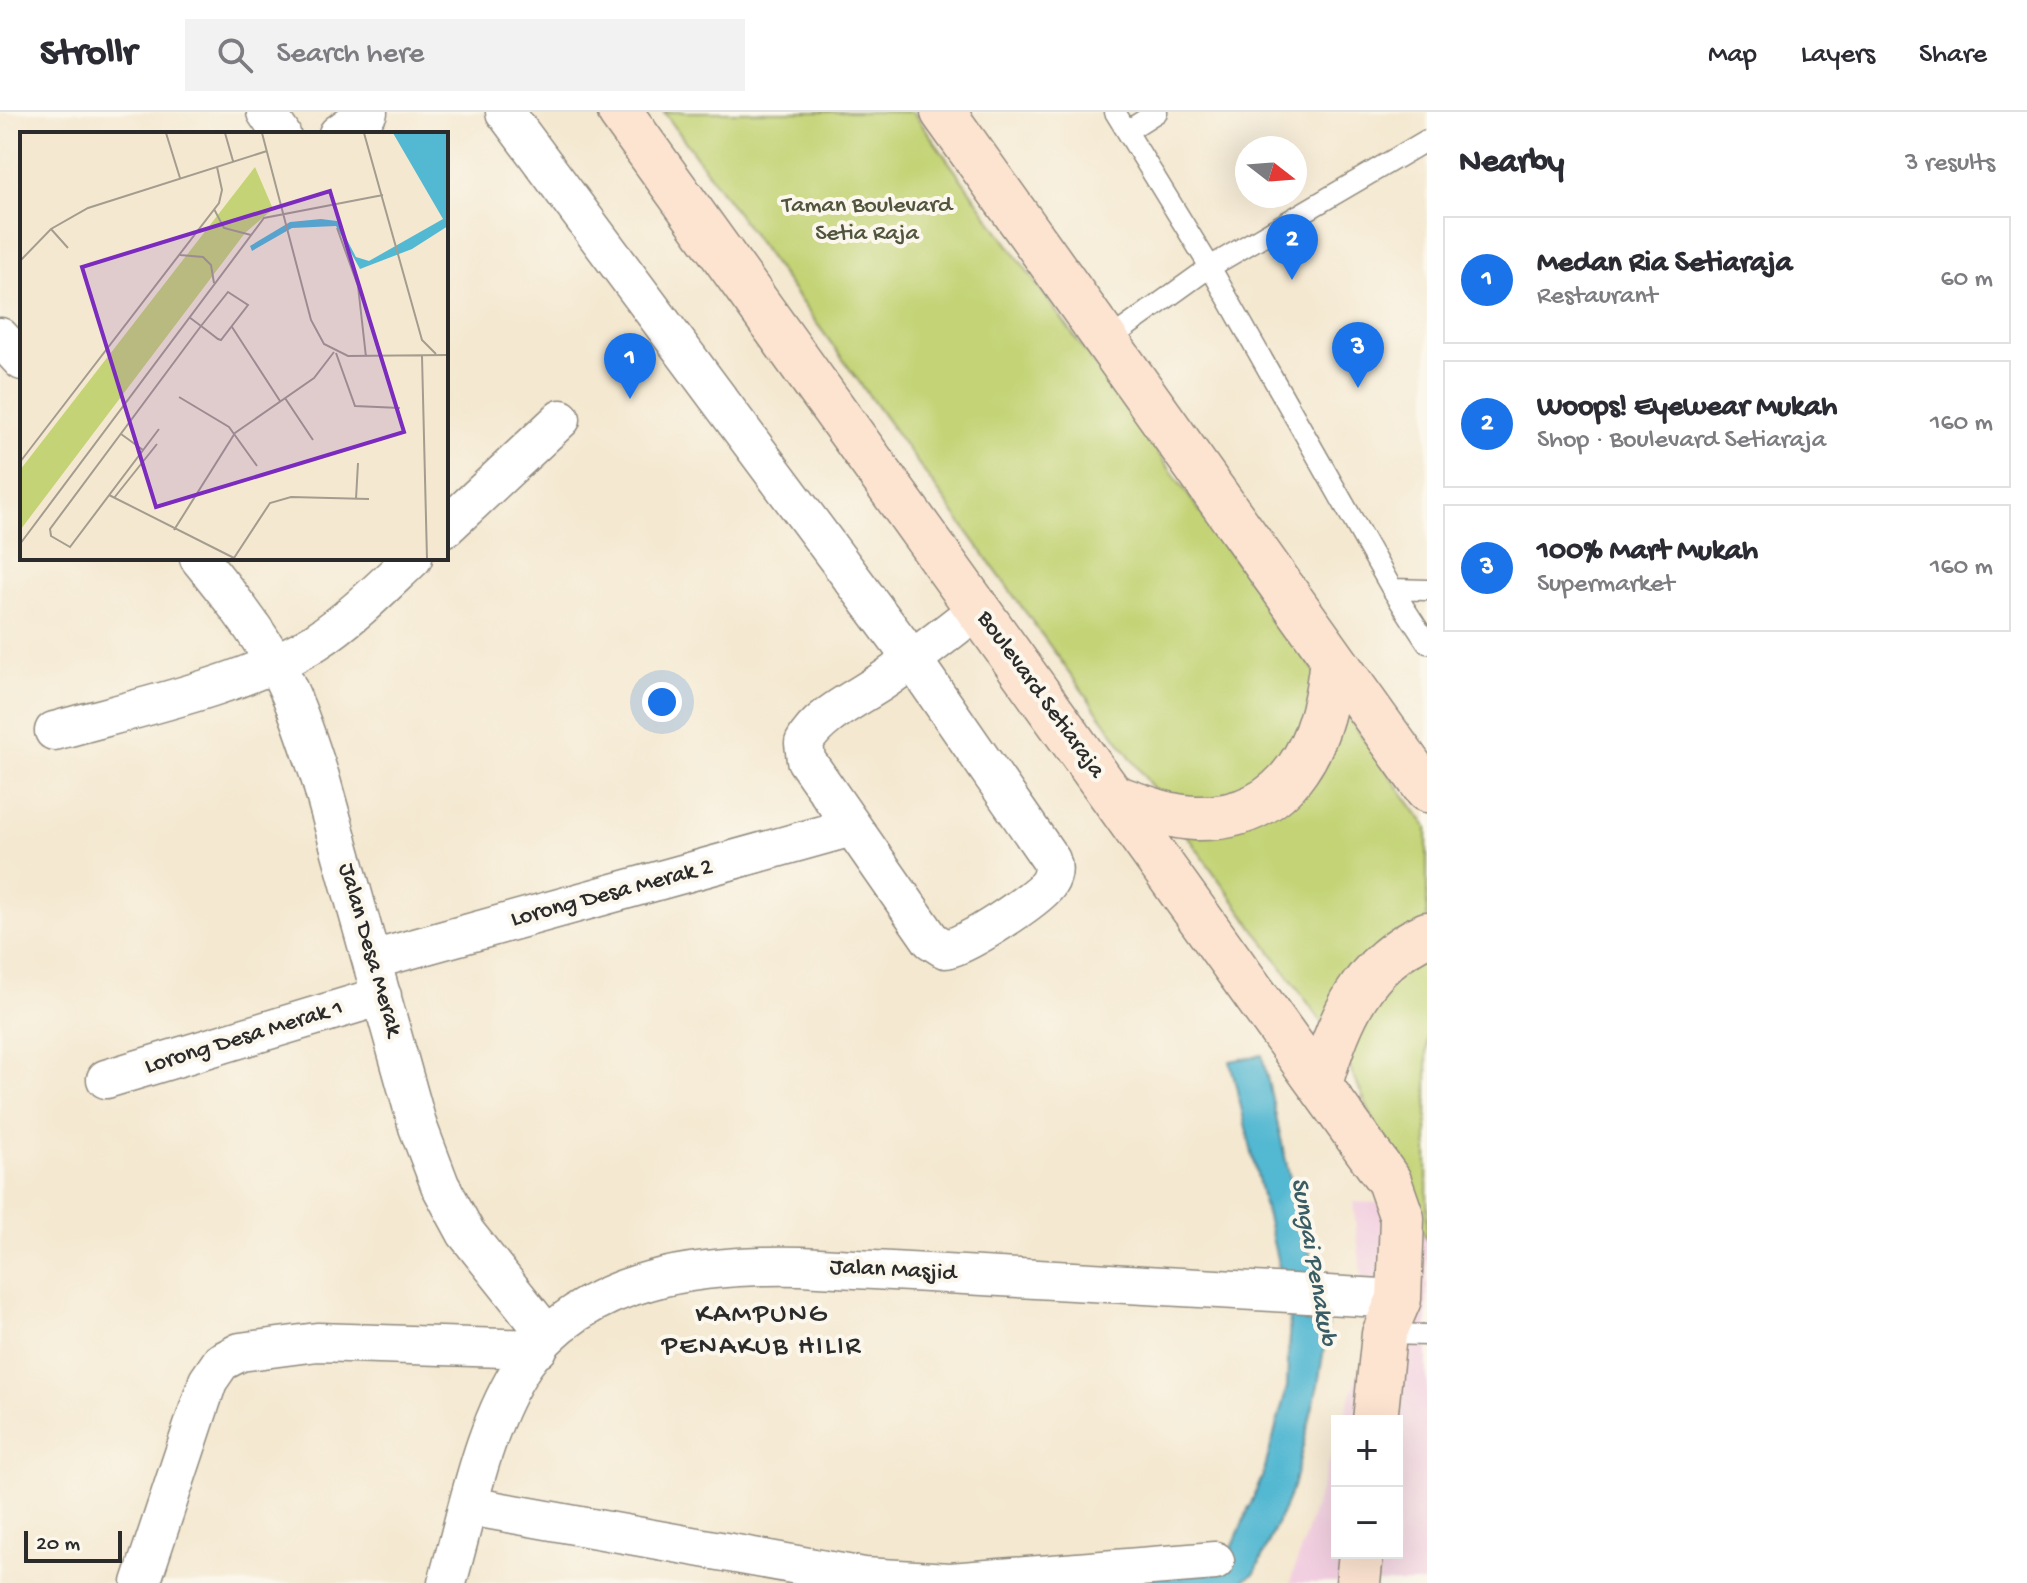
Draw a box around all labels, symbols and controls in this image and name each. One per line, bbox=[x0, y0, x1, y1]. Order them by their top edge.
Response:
search box bbox=[185, 19, 745, 91]
text: Strollr bbox=[40, 33, 137, 77]
icon: search bbox=[213, 33, 257, 77]
text: Search here bbox=[277, 38, 424, 73]
text: Map bbox=[1708, 39, 1757, 72]
text: Layers bbox=[1801, 39, 1875, 72]
text: Share bbox=[1919, 39, 1987, 72]
inset map bbox=[20, 132, 448, 560]
north arrow bbox=[1235, 136, 1307, 208]
text: Nearby bbox=[1459, 144, 1564, 184]
text: 3 results bbox=[1905, 149, 1995, 180]
park label: Taman Boulevard Setia Raja bbox=[780, 192, 954, 249]
pin: 2 bbox=[1266, 214, 1318, 280]
text: Medan Ria Setiaraja bbox=[1537, 247, 1792, 282]
text: 1 bbox=[1482, 265, 1492, 296]
text: 60 m bbox=[1940, 265, 1993, 296]
text: Restaurant bbox=[1537, 282, 1657, 313]
pin: 3 bbox=[1332, 322, 1384, 388]
pin: 1 bbox=[604, 333, 656, 399]
text: Woops! Eyewear Mukah bbox=[1537, 391, 1837, 426]
text: 2 bbox=[1481, 409, 1493, 440]
text: 160 m bbox=[1930, 409, 1993, 440]
text: Shop · Boulevard Setiaraja bbox=[1537, 426, 1826, 457]
text: 100% Mart Mukah bbox=[1537, 535, 1758, 570]
text: 3 bbox=[1480, 553, 1494, 584]
text: 160 m bbox=[1930, 553, 1993, 584]
text: Supermarket bbox=[1537, 570, 1674, 601]
street label: Boulevard Setiaraja bbox=[969, 605, 1111, 785]
your location bbox=[642, 682, 682, 722]
street label: Lorong Desa Merak 2 bbox=[508, 853, 716, 935]
street label: Jalan Desa Merak bbox=[330, 860, 408, 1042]
street label: Lorong Desa Merak 1 bbox=[141, 994, 347, 1082]
water label: Sungai Penakub bbox=[1282, 1176, 1342, 1350]
street label: Jalan Masjid bbox=[829, 1253, 959, 1289]
district label: KAMPUNG PENAKUB HILIR bbox=[661, 1299, 862, 1364]
map controls bbox=[1331, 1415, 1403, 1559]
button: + bbox=[1331, 1415, 1403, 1487]
button: − bbox=[1331, 1487, 1403, 1559]
scale bar bbox=[24, 1527, 122, 1563]
text: 20 m bbox=[36, 1532, 80, 1558]

